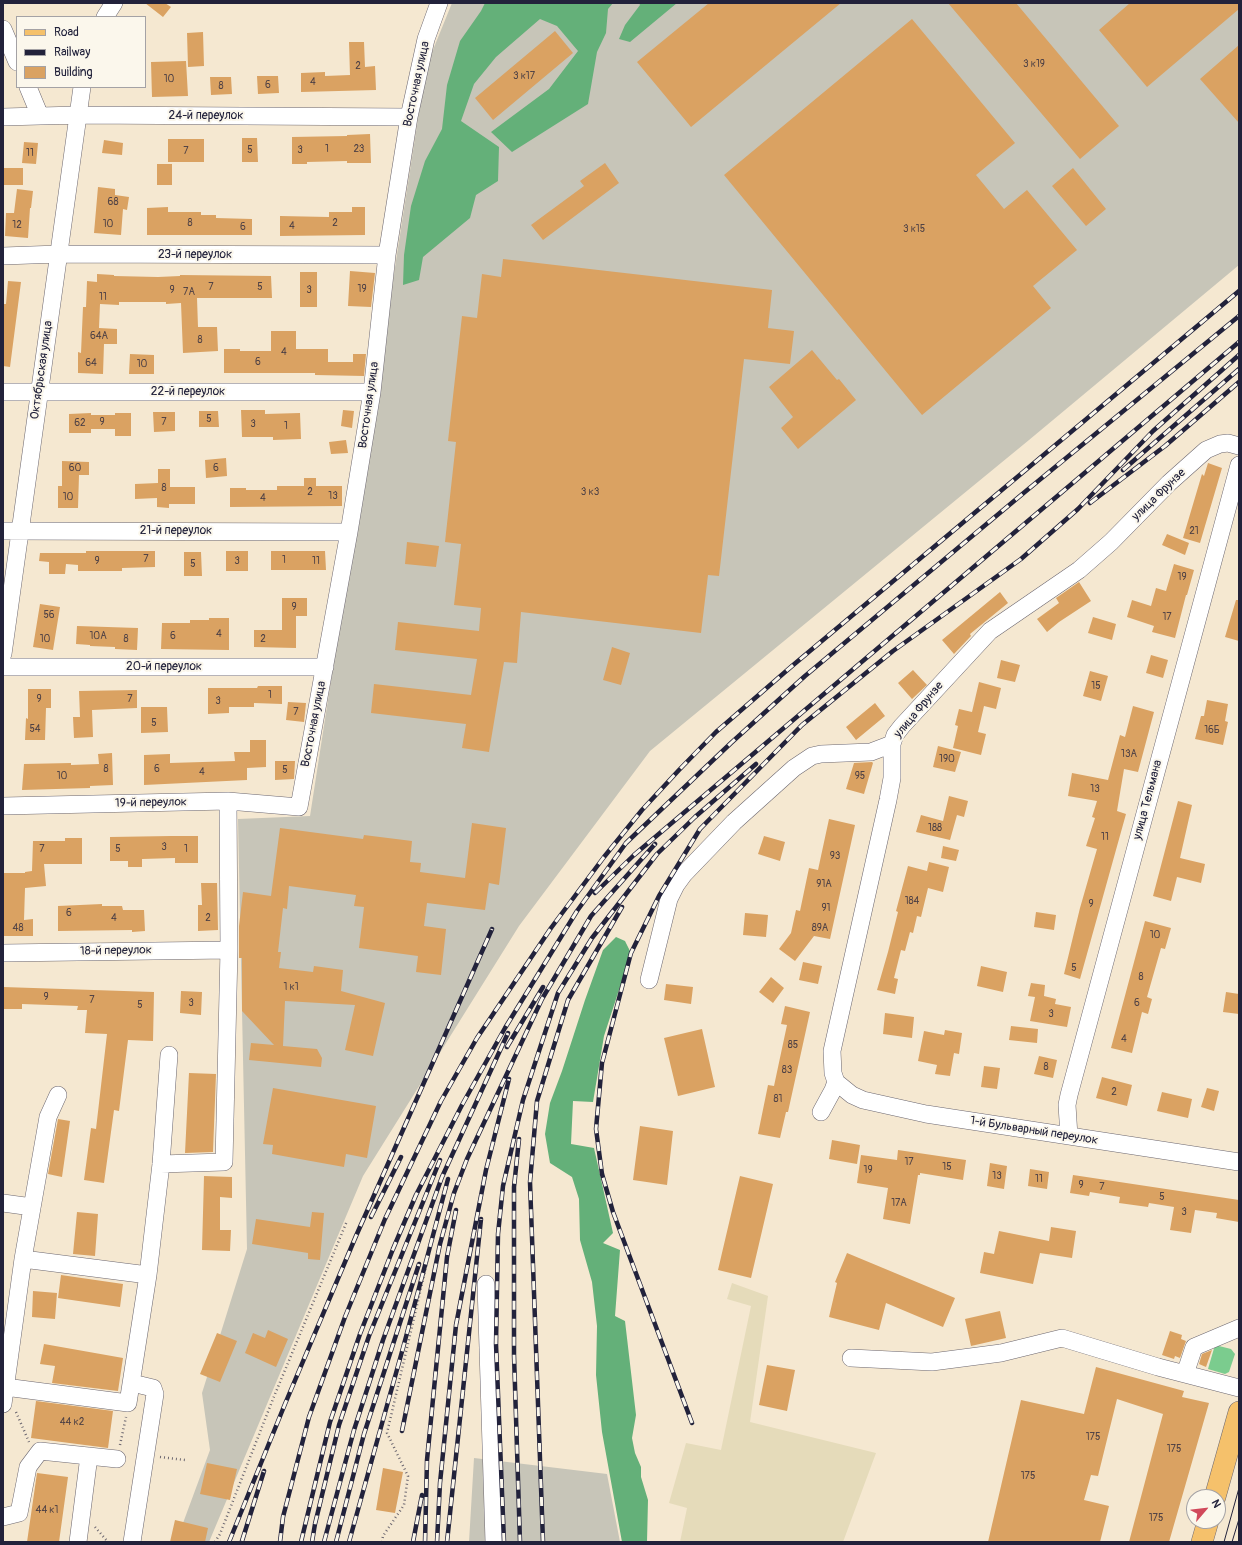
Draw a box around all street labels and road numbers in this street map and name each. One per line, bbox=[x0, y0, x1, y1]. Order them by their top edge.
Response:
street label: Восточная улица bbox=[401, 40, 433, 128]
street label: 24-й переулок bbox=[169, 109, 243, 123]
street label: 23-й переулок bbox=[158, 248, 232, 262]
street label: Октябрьская улица bbox=[28, 320, 56, 420]
street label: Восточная улица bbox=[356, 361, 382, 449]
street label: 22-й переулок bbox=[151, 385, 225, 399]
street label: улица Фрунзе bbox=[1129, 466, 1189, 524]
street label: 21-й переулок bbox=[140, 524, 212, 538]
street label: 20-й переулок bbox=[126, 660, 202, 674]
street label: улица Фрунзе bbox=[891, 679, 947, 741]
street label: Восточная улица bbox=[299, 680, 329, 768]
street label: улица Тельмана bbox=[1130, 759, 1166, 841]
street label: 19-й переулок bbox=[115, 795, 187, 811]
street label: 18-й переулок bbox=[80, 943, 152, 959]
street label: 1-й Бульварный переулок bbox=[969, 1114, 1099, 1148]

